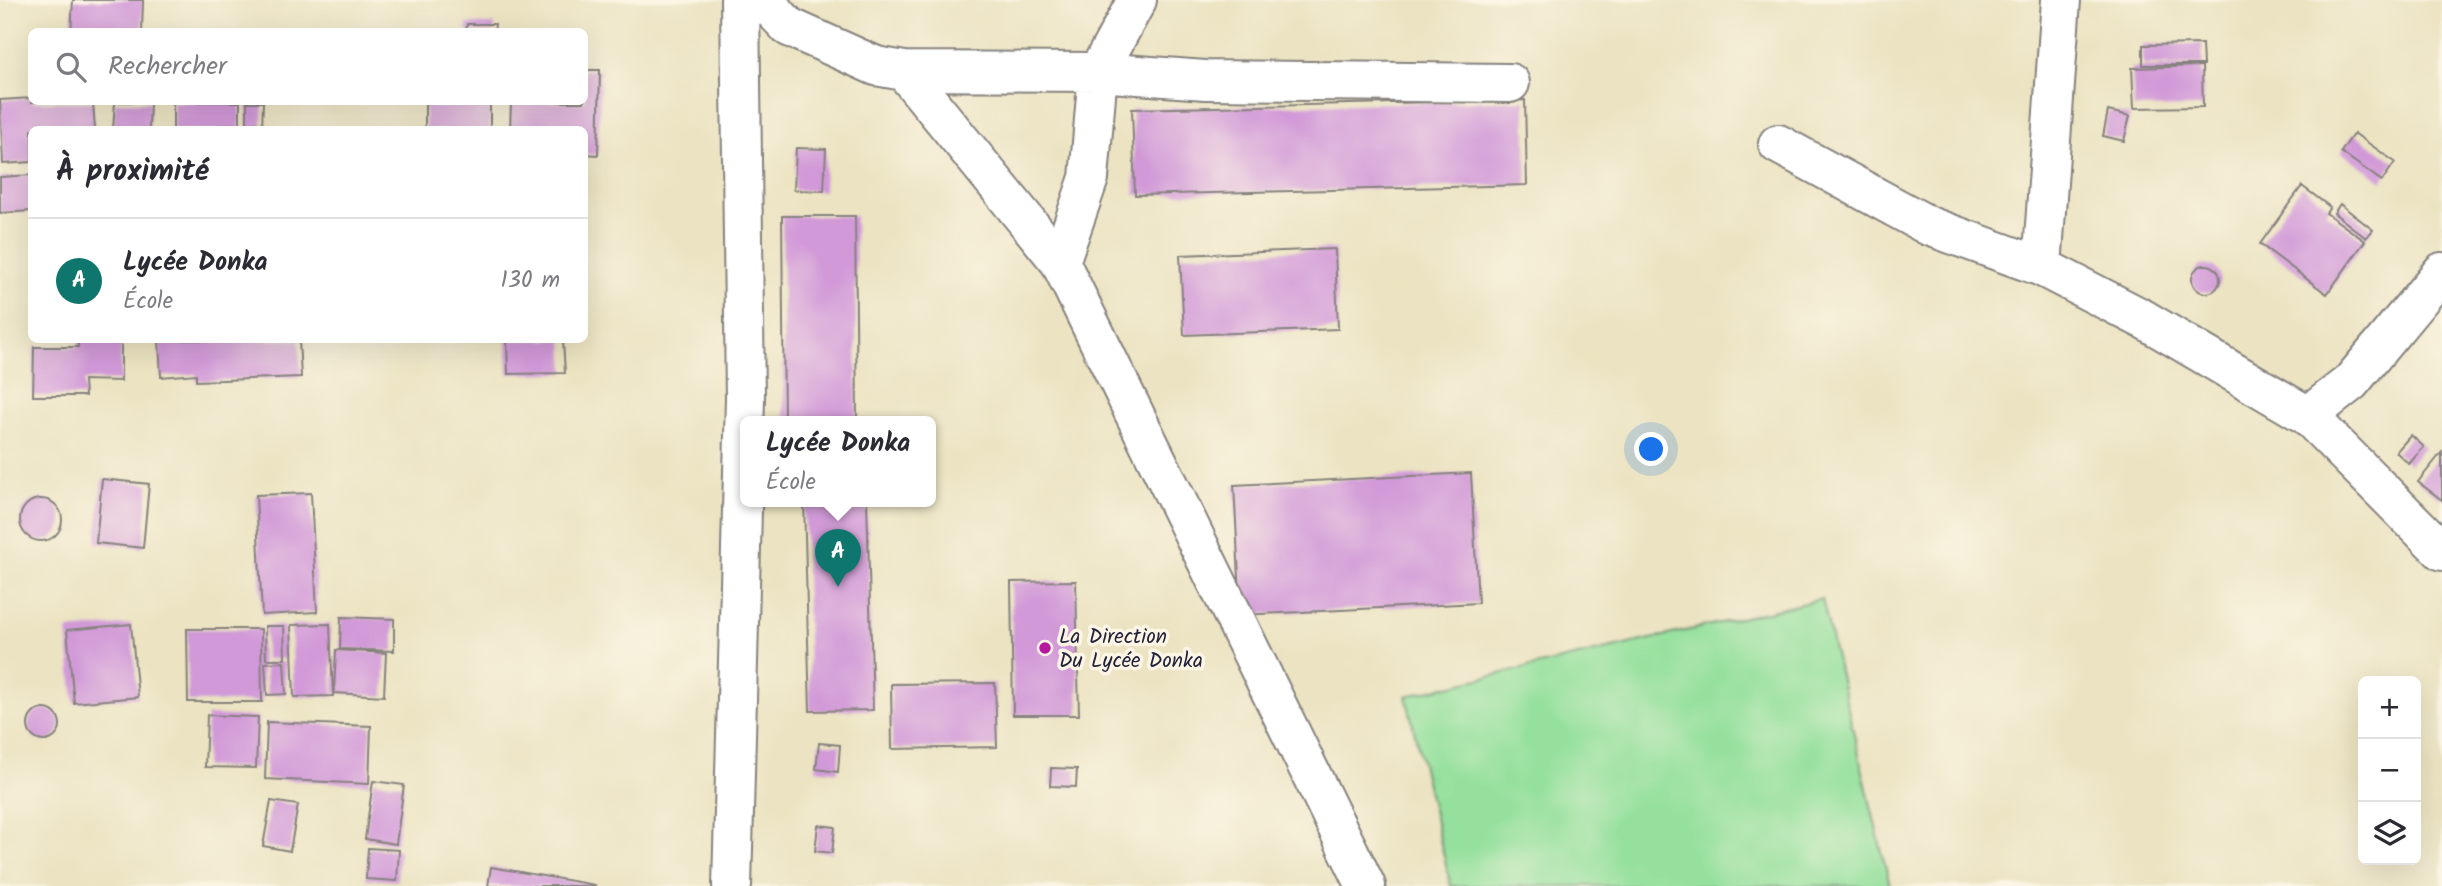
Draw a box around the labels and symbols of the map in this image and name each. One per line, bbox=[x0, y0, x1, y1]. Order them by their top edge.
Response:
your location bbox=[1634, 432, 1668, 466]
pin: A bbox=[815, 529, 861, 587]
place label: La Direction Du Lycée Donka bbox=[1059, 621, 1203, 678]
marker: La Direction Du Lycée Donka bbox=[1037, 640, 1053, 656]

